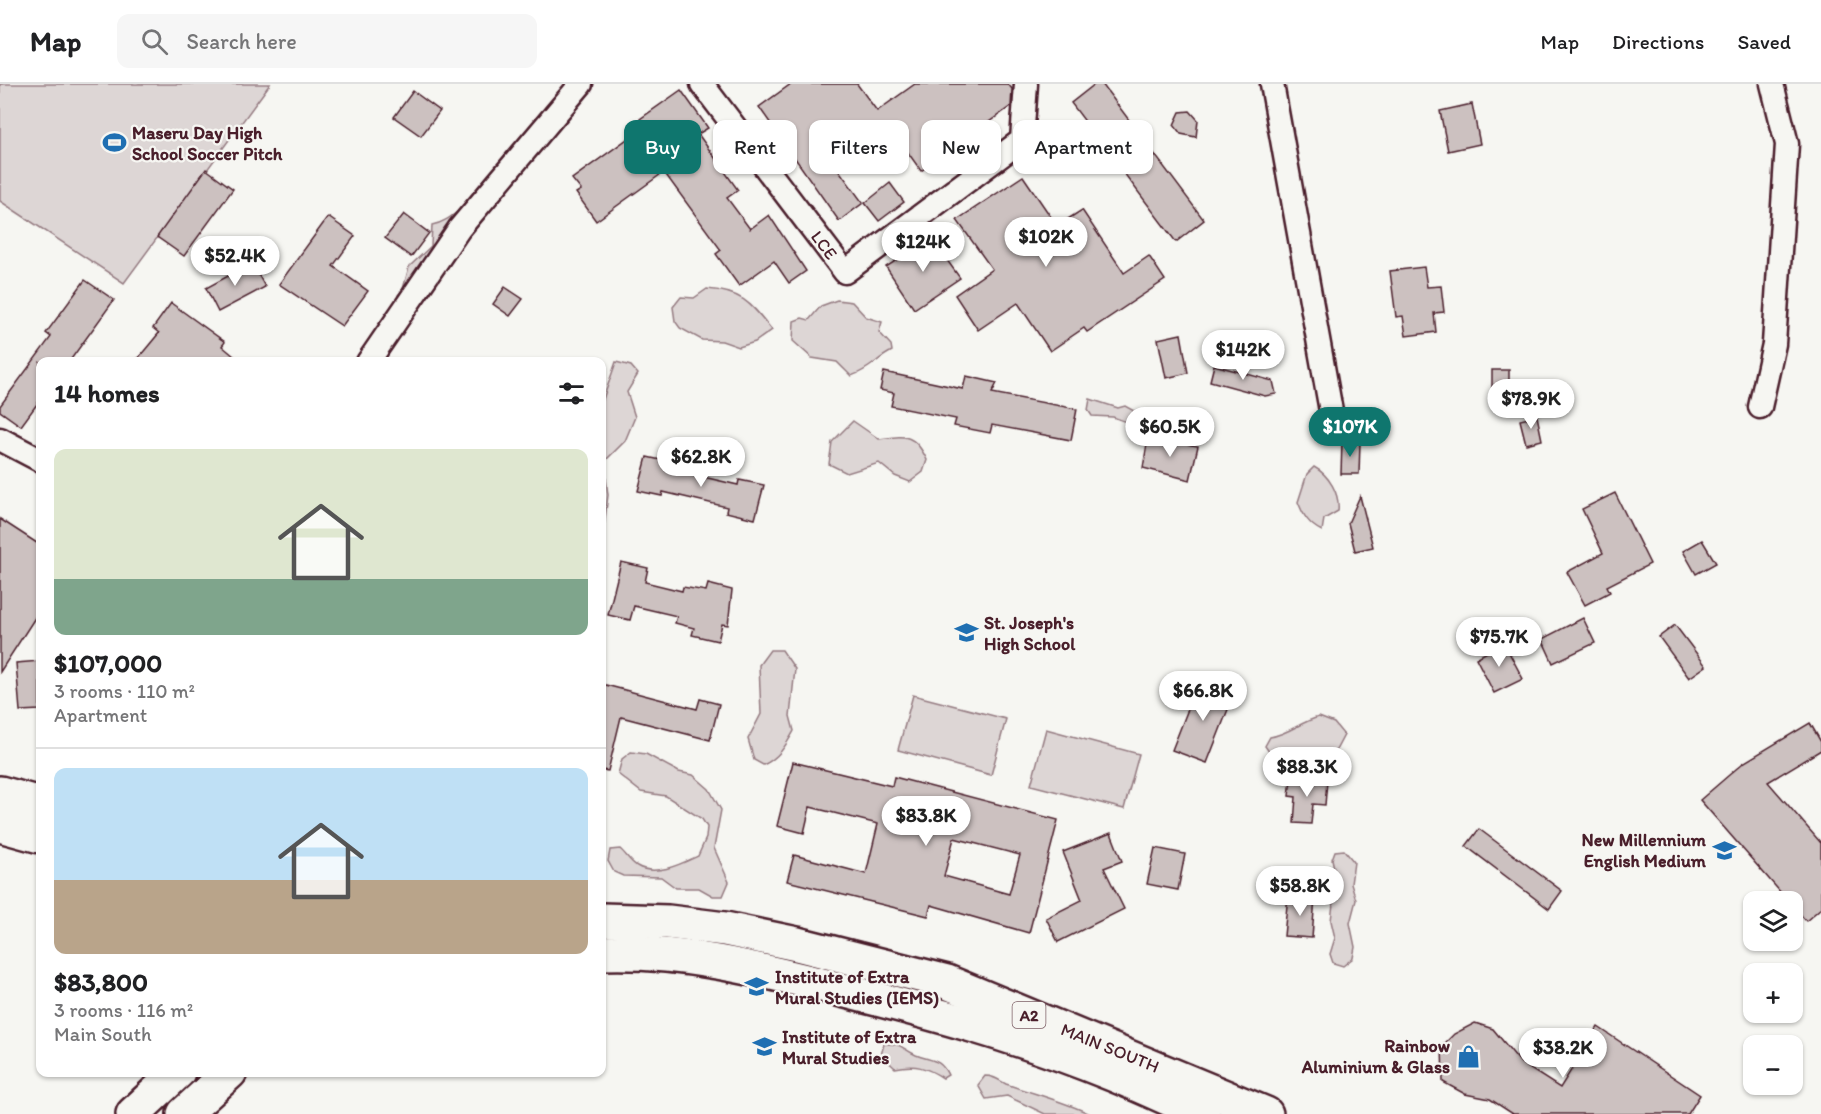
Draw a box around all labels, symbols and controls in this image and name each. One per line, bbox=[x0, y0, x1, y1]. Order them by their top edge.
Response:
search box bbox=[117, 14, 537, 68]
text: Map bbox=[30, 24, 81, 58]
icon: search bbox=[138, 25, 171, 58]
text: Search here bbox=[186, 28, 297, 55]
text: Map bbox=[1541, 29, 1579, 54]
text: Directions bbox=[1612, 29, 1704, 54]
text: Saved bbox=[1737, 29, 1791, 54]
chip: Buy bbox=[624, 120, 701, 174]
chip: Rent bbox=[713, 120, 797, 174]
chip: Filters bbox=[809, 120, 909, 174]
chip: New bbox=[921, 120, 1001, 174]
chip: Apartment bbox=[1013, 120, 1153, 174]
place label: Maseru Day High School Soccer Pitch bbox=[132, 122, 283, 165]
sports icon: Maseru Day High School Soccer Pitch bbox=[101, 130, 127, 156]
pin: $102K bbox=[1004, 217, 1088, 268]
pin: $124K bbox=[881, 222, 965, 273]
text: $102K bbox=[1018, 224, 1074, 248]
street label: LCE bbox=[806, 226, 842, 264]
text: $124K bbox=[896, 229, 950, 253]
pin: $52.4K bbox=[186, 236, 284, 287]
text: $52.4K bbox=[205, 243, 265, 267]
pin: $142K bbox=[1201, 330, 1285, 381]
text: $142K bbox=[1216, 337, 1270, 361]
text: 14 homes bbox=[54, 377, 160, 409]
icon: filters bbox=[555, 377, 588, 410]
pin: $78.9K bbox=[1482, 379, 1580, 430]
text: $78.9K bbox=[1501, 386, 1561, 410]
pin: $60.5K bbox=[1121, 407, 1219, 458]
pin: $107K bbox=[1308, 407, 1392, 458]
text: $60.5K bbox=[1139, 414, 1201, 438]
text: $107K bbox=[1323, 414, 1377, 438]
pin: $62.8K bbox=[652, 437, 750, 488]
text: $62.8K bbox=[671, 444, 731, 468]
icon: home bbox=[267, 488, 375, 596]
place label: St. Joseph's High School bbox=[984, 612, 1076, 655]
pin: $75.7K bbox=[1450, 617, 1548, 668]
school or university icon: St. Joseph's High School bbox=[953, 620, 979, 646]
text: $75.7K bbox=[1470, 624, 1528, 648]
text: $107,000 bbox=[54, 647, 162, 679]
pin: $66.8K bbox=[1154, 671, 1252, 722]
text: $66.8K bbox=[1173, 678, 1233, 702]
text: 3 rooms · 110 m² bbox=[54, 679, 195, 703]
text: Apartment bbox=[54, 703, 147, 727]
pin: $88.3K bbox=[1258, 747, 1356, 798]
text: $88.3K bbox=[1277, 754, 1337, 778]
pin: $83.8K bbox=[877, 796, 975, 847]
text: $83.8K bbox=[896, 803, 956, 827]
icon: home bbox=[267, 807, 375, 915]
place label: New Millennium English Medium bbox=[1582, 829, 1707, 872]
school or university icon: New Millennium English Medium bbox=[1711, 837, 1737, 863]
pin: $58.8K bbox=[1251, 866, 1349, 917]
text: $58.8K bbox=[1270, 873, 1330, 897]
map controls bbox=[1743, 891, 1803, 1095]
button: layers bbox=[1743, 891, 1803, 951]
button: + bbox=[1743, 963, 1803, 1023]
text: $83,800 bbox=[54, 966, 148, 998]
place label: Institute of Extra Mural Studies (IEMS) bbox=[775, 966, 939, 1009]
school or university icon: Institute of Extra Mural Studies (IEMS) bbox=[744, 974, 770, 1000]
text: 3 rooms · 116 m² bbox=[54, 998, 193, 1022]
road number: A2 bbox=[1012, 1002, 1046, 1028]
street label: MAIN SOUTH bbox=[1058, 1018, 1162, 1078]
text: Main South bbox=[54, 1022, 152, 1046]
place label: Institute of Extra Mural Studies bbox=[782, 1026, 917, 1069]
pin: $38.2K bbox=[1514, 1028, 1612, 1079]
school or university icon: Institute of Extra Mural Studies bbox=[751, 1034, 777, 1060]
place label: Rainbow Aluminium & Glass bbox=[1301, 1035, 1451, 1078]
text: $38.2K bbox=[1533, 1035, 1593, 1059]
button: − bbox=[1743, 1035, 1803, 1095]
shop icon: Rainbow Aluminium & Glass bbox=[1455, 1043, 1481, 1069]

